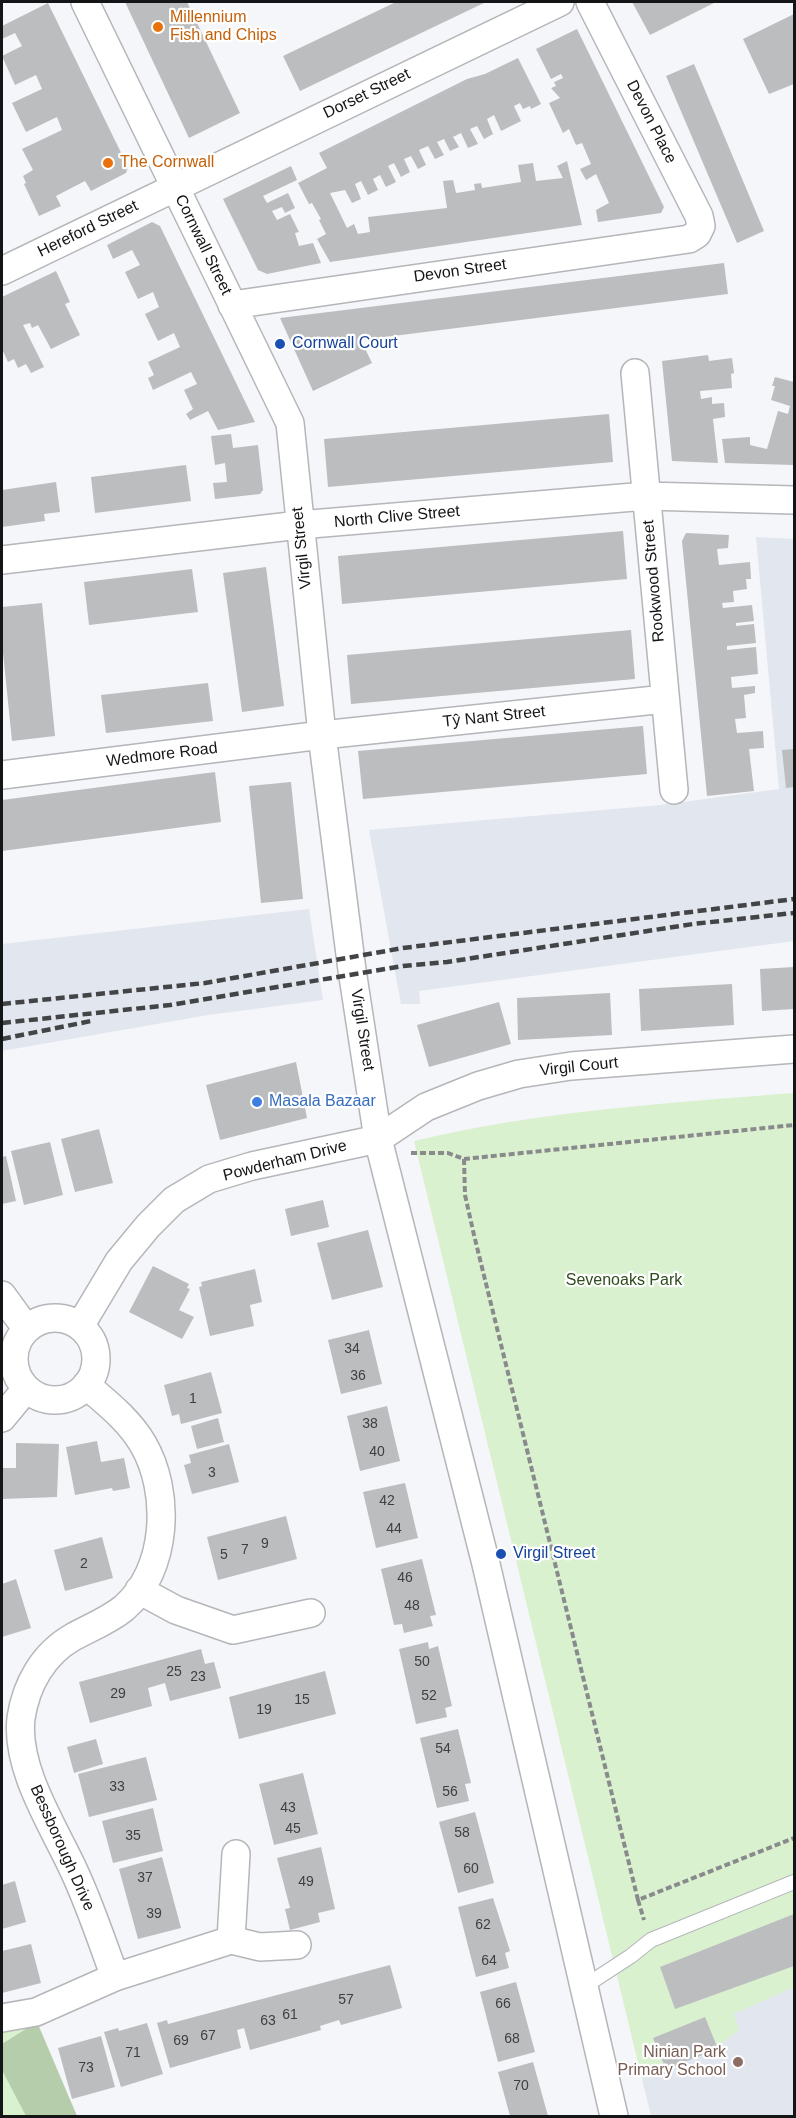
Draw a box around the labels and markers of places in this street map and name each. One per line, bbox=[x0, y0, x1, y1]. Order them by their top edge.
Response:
place label: Millennium Fish and Chips bbox=[170, 8, 277, 46]
marker: Millennium Fish and Chips bbox=[151, 20, 165, 34]
place label: The Cornwall bbox=[120, 153, 214, 173]
marker: The Cornwall bbox=[101, 156, 115, 170]
place label: Cornwall Court bbox=[292, 334, 398, 354]
marker: Cornwall Court bbox=[273, 337, 287, 351]
place label: Masala Bazaar bbox=[269, 1092, 376, 1112]
marker: Masala Bazaar bbox=[250, 1095, 264, 1109]
place label: Virgil Street bbox=[513, 1544, 595, 1564]
marker: Virgil Street bbox=[494, 1547, 508, 1561]
place label: Ninian Park Primary School bbox=[618, 2043, 726, 2081]
marker: Ninian Park Primary School bbox=[731, 2055, 745, 2069]

